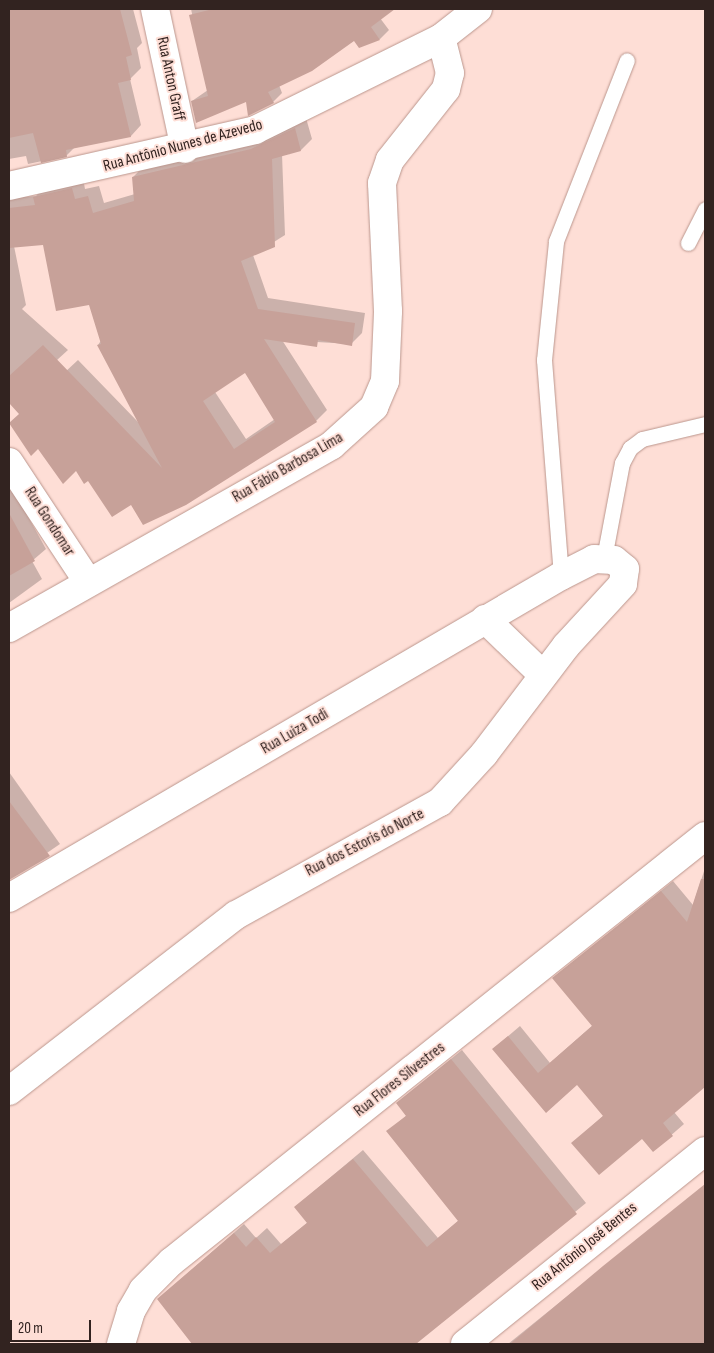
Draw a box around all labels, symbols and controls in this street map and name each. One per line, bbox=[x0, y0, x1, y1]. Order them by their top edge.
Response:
street label: Rua Anton Graff bbox=[152, 35, 188, 123]
street label: Rua Antônio Nunes de Azevedo bbox=[101, 116, 265, 176]
street label: Rua Fábio Barbosa Lima bbox=[229, 429, 347, 507]
street label: Rua Gondomar bbox=[20, 484, 78, 560]
street label: Rua Luiza Todi bbox=[258, 705, 332, 759]
street label: Rua dos Estoris do Norte bbox=[302, 805, 428, 881]
street label: Rua Flores Silvestres bbox=[351, 1039, 449, 1121]
street label: Rua Antônio José Bentes bbox=[529, 1199, 641, 1295]
scale bar bbox=[12, 1310, 94, 1342]
text: 20 m bbox=[18, 1319, 43, 1338]

